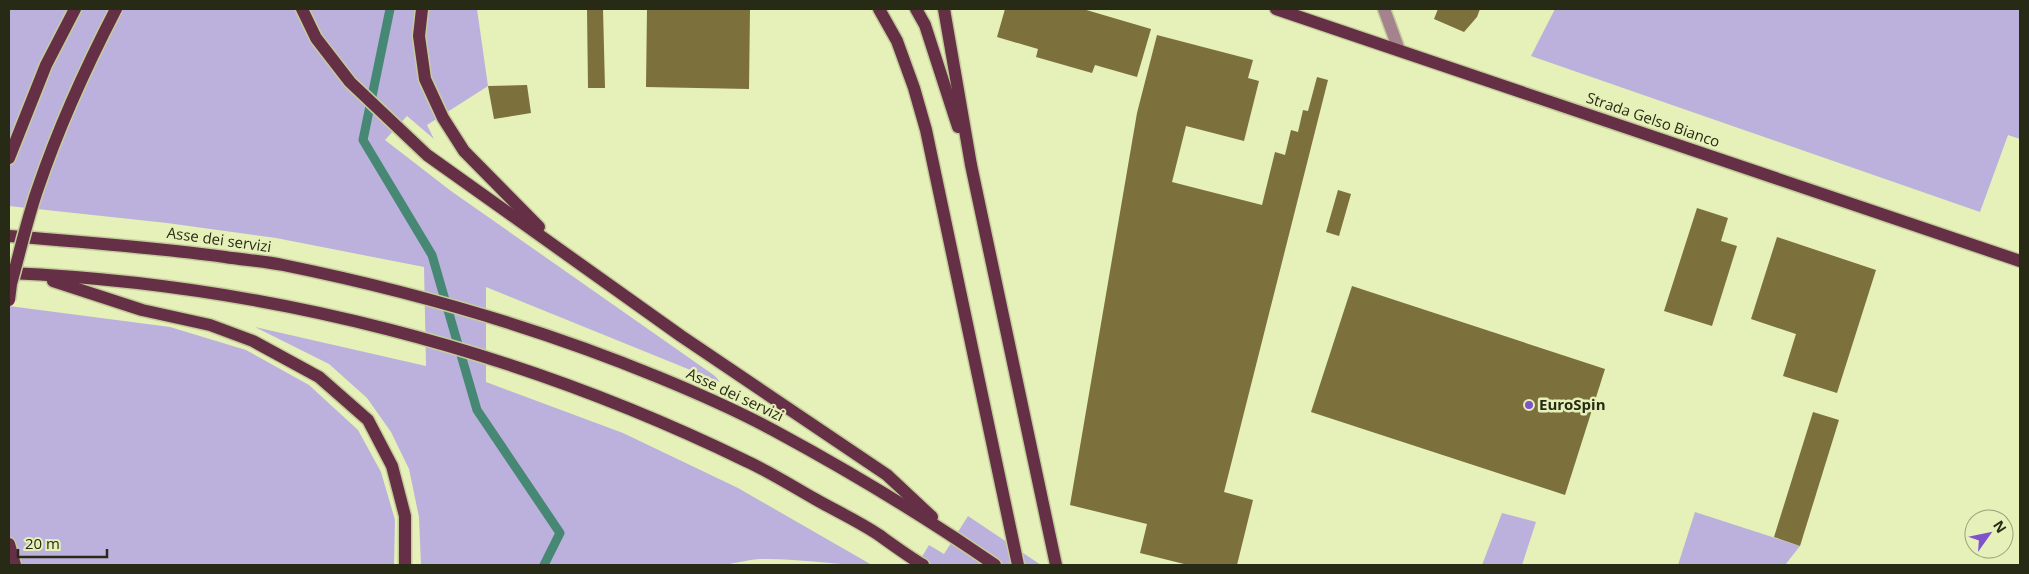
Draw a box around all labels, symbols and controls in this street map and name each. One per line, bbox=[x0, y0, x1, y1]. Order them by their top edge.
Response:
street label: Strada Gelso Bianco bbox=[1584, 87, 1723, 151]
street label: Asse dei servizi bbox=[166, 222, 273, 256]
street label: Asse dei servizi bbox=[684, 363, 787, 425]
place label: EuroSpin bbox=[1539, 394, 1606, 414]
marker: EuroSpin bbox=[1523, 399, 1535, 411]
north arrow bbox=[1964, 509, 2014, 559]
text: N bbox=[1989, 517, 2011, 537]
scale bar bbox=[18, 526, 106, 558]
text: 20 m bbox=[25, 533, 60, 553]

